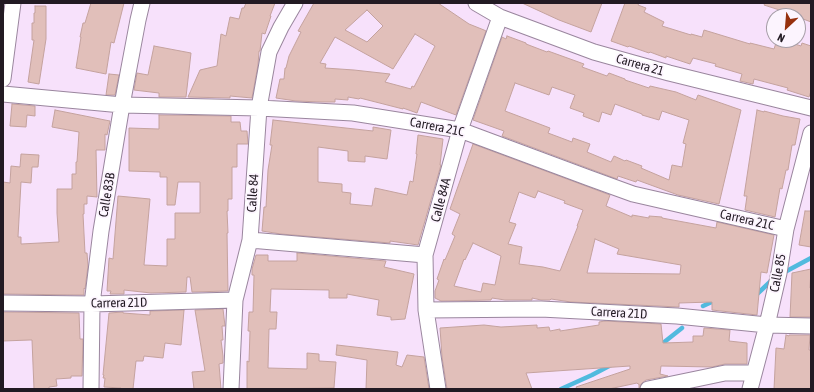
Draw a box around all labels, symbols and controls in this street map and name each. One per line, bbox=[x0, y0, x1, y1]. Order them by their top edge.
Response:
north arrow bbox=[766, 8, 806, 48]
text: N bbox=[776, 31, 787, 45]
street label: Carrera 21 bbox=[614, 51, 666, 79]
street label: Carrera 21C bbox=[409, 114, 465, 140]
street label: Calle 83B bbox=[95, 172, 119, 218]
street label: Calle 84 bbox=[244, 173, 262, 213]
street label: Calle 84A bbox=[428, 176, 454, 224]
street label: Carrera 21C bbox=[718, 206, 776, 234]
street label: Calle 85 bbox=[767, 253, 789, 293]
street label: Carrera 21D bbox=[91, 295, 147, 311]
street label: Carrera 21D bbox=[590, 304, 648, 322]

